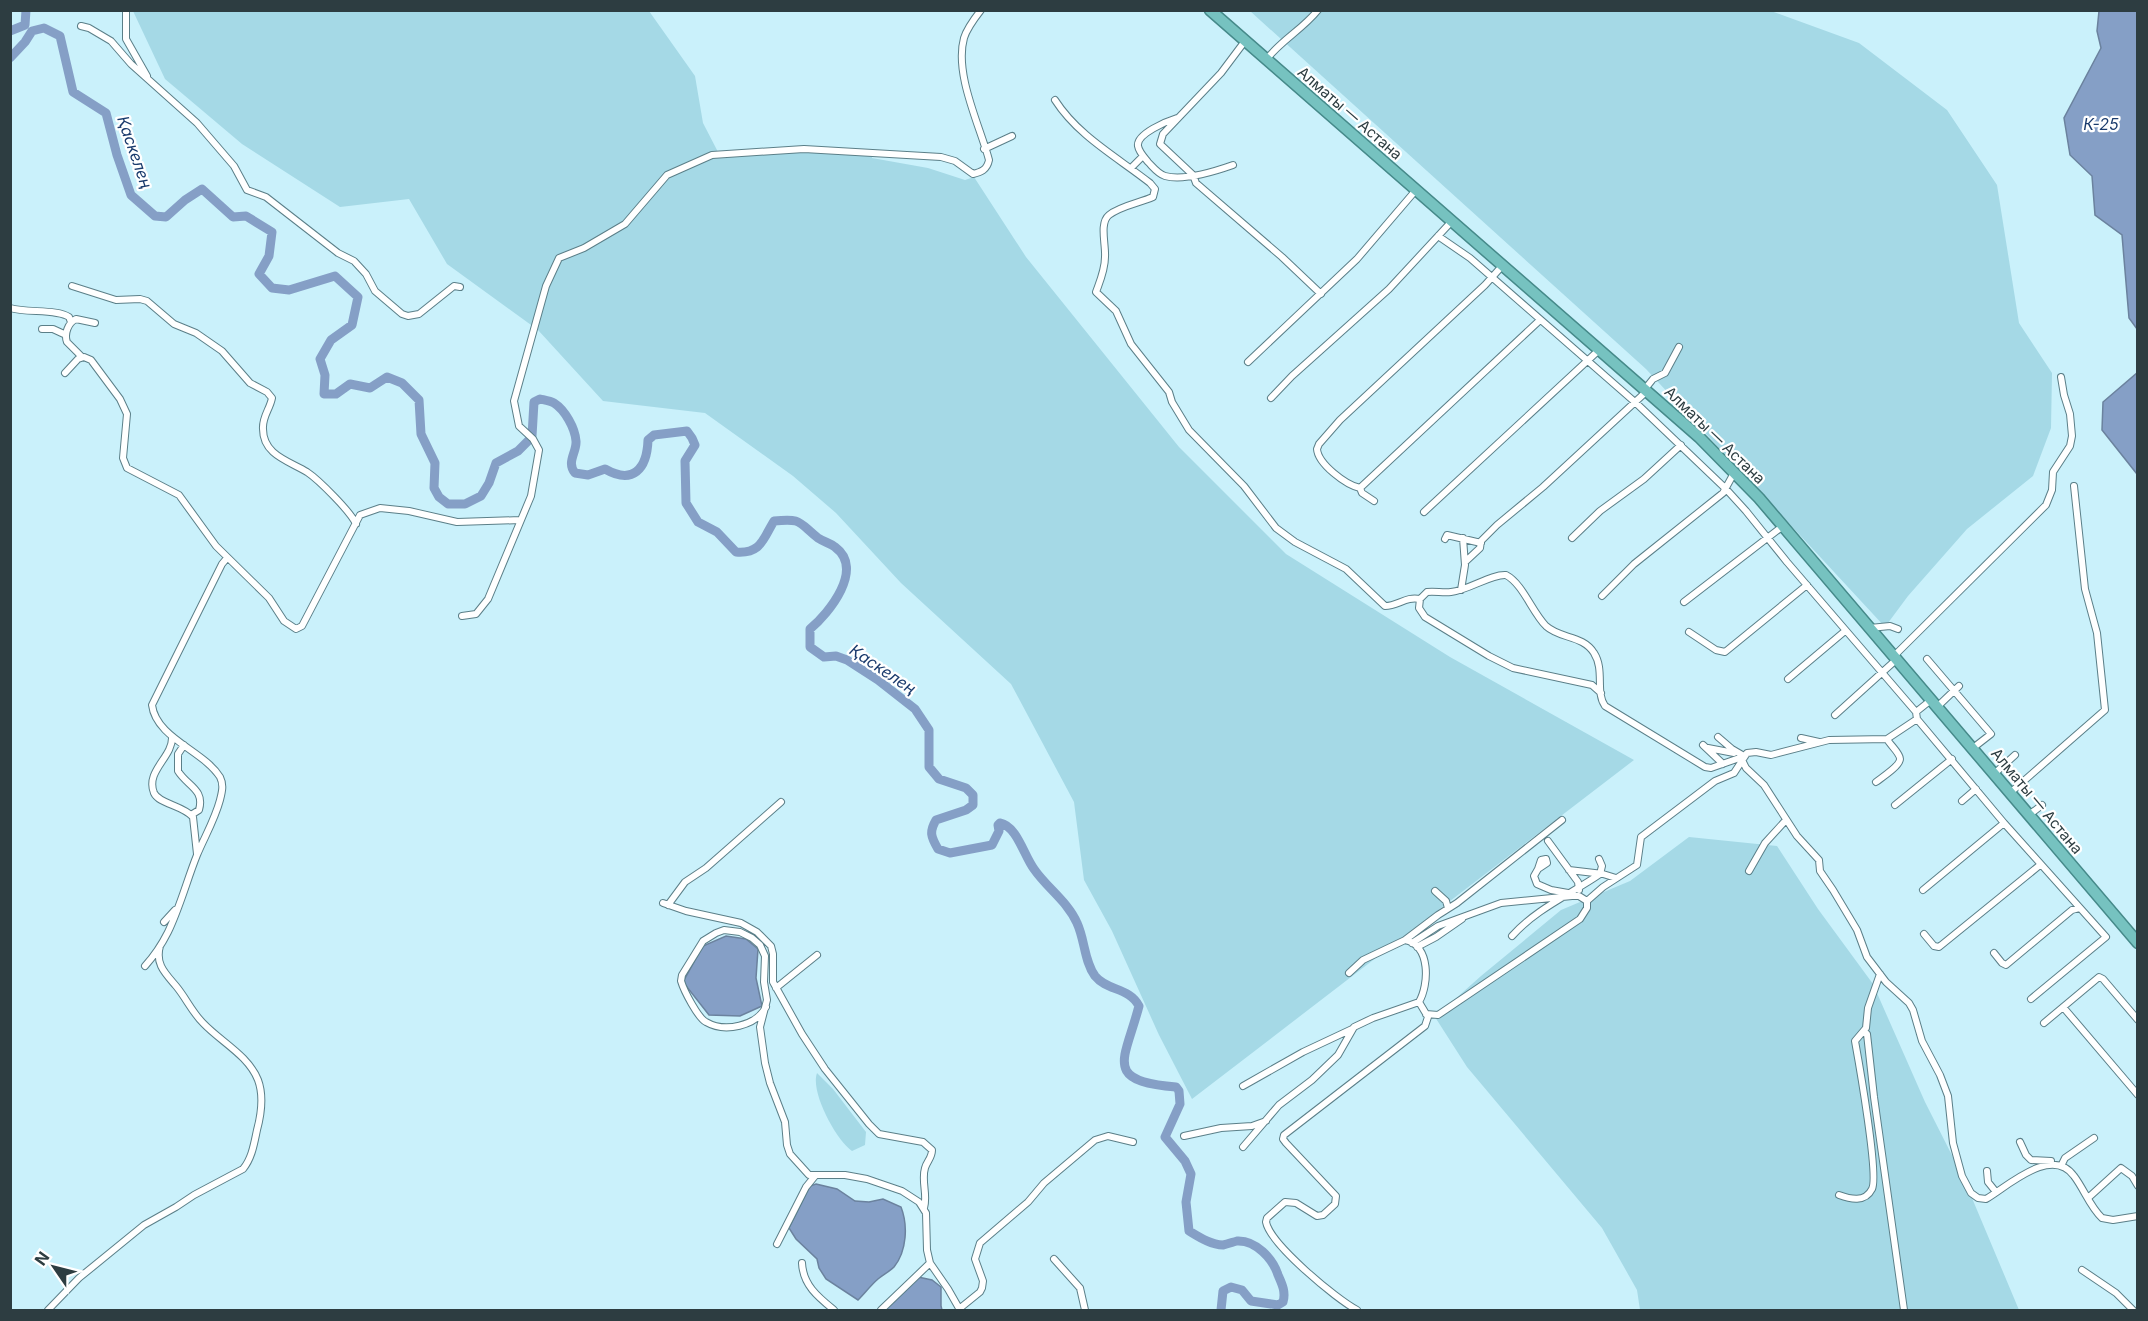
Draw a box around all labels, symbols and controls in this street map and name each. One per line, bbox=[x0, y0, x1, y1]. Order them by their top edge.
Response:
street label: Алматы — Астана bbox=[1294, 62, 1406, 164]
water label: Қаскелең bbox=[113, 113, 157, 191]
water label: К-25 bbox=[2083, 114, 2119, 134]
street label: Алматы — Астана bbox=[1661, 382, 1769, 488]
water label: Қаскелең bbox=[846, 640, 920, 698]
street label: Алматы — Астана bbox=[1987, 744, 2087, 858]
north arrow bbox=[24, 1237, 84, 1297]
text: N bbox=[30, 1248, 53, 1269]

